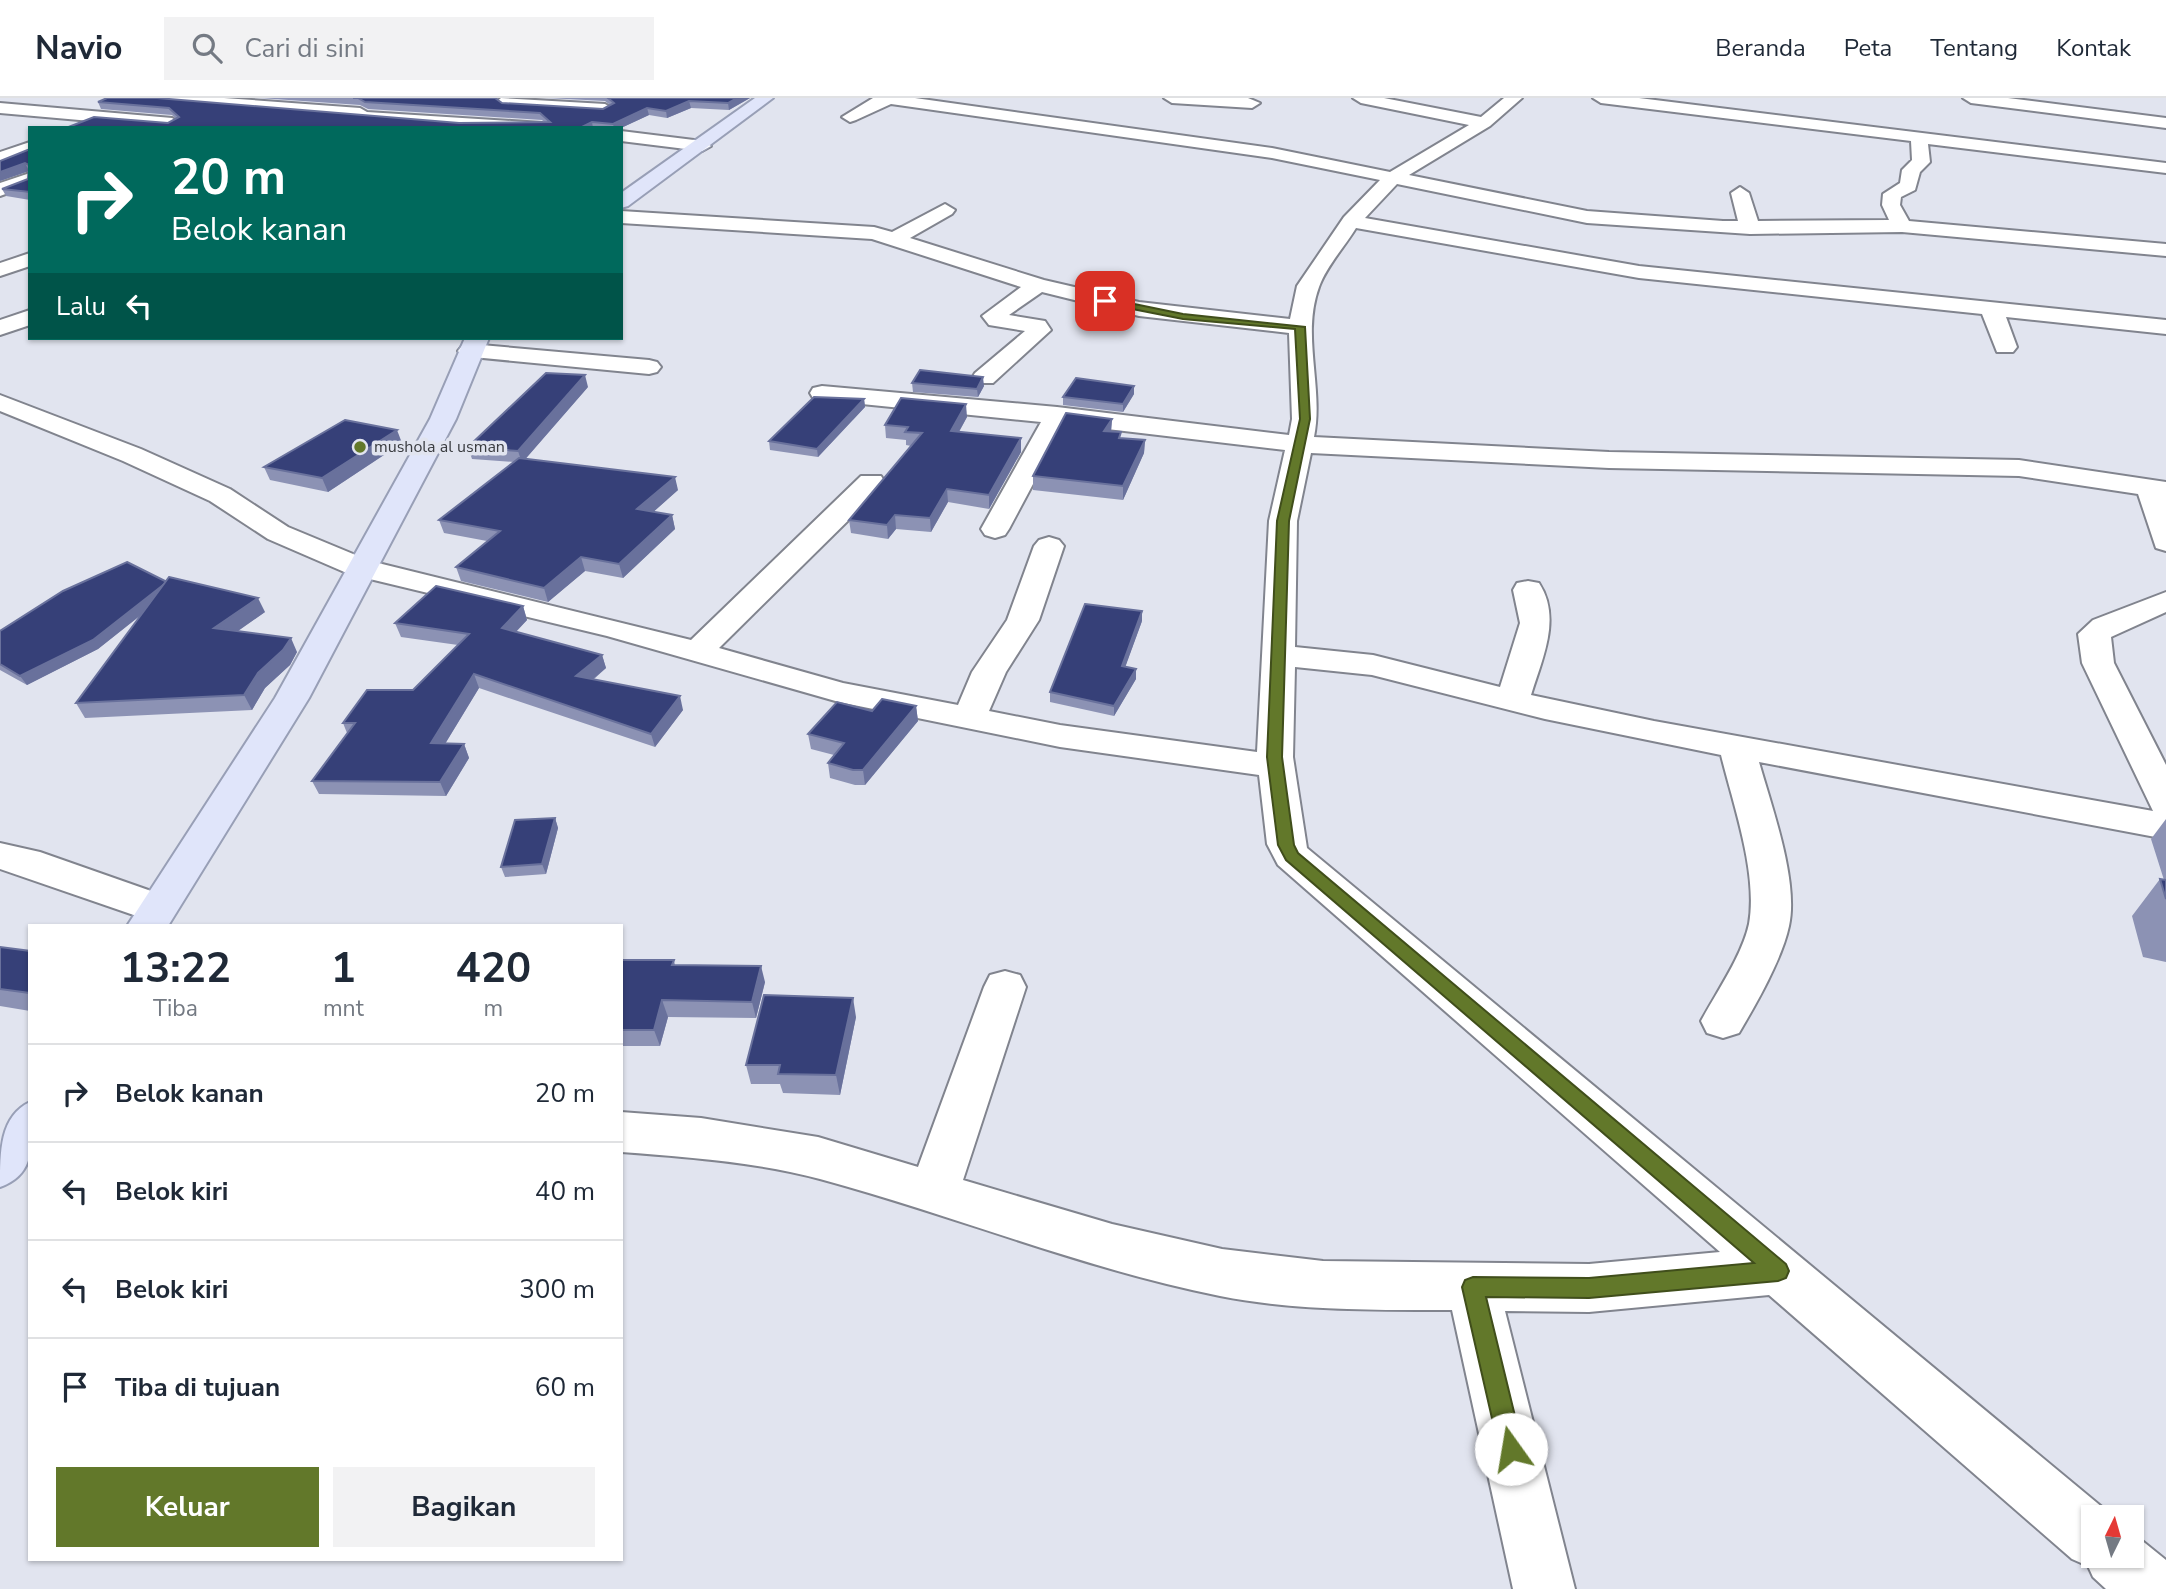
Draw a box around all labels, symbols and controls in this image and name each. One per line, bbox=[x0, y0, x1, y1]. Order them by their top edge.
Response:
search box bbox=[164, 17, 654, 80]
text: Navio bbox=[35, 26, 122, 71]
icon: search bbox=[188, 29, 226, 67]
text: Cari di sini bbox=[244, 31, 364, 66]
text: Beranda bbox=[1715, 32, 1806, 64]
text: Peta bbox=[1844, 32, 1892, 64]
text: Tentang bbox=[1930, 32, 2018, 64]
text: Kontak bbox=[2056, 32, 2131, 64]
text: 20 m bbox=[171, 144, 286, 211]
icon: right bbox=[56, 154, 147, 245]
text: Belok kanan bbox=[171, 208, 347, 251]
pin bbox=[1075, 271, 1135, 331]
icon: arrive bbox=[1086, 282, 1124, 320]
icon: left bbox=[120, 287, 158, 325]
text: Lalu bbox=[56, 289, 106, 324]
place label: mushola al usman bbox=[374, 436, 505, 458]
marker: mushola al usman bbox=[352, 439, 368, 455]
text: 13:22 bbox=[120, 940, 231, 997]
text: 1 bbox=[331, 940, 356, 997]
text: 420 bbox=[456, 940, 531, 997]
text: Tiba bbox=[153, 993, 198, 1024]
text: mnt bbox=[323, 993, 364, 1024]
text: m bbox=[483, 993, 503, 1024]
icon: right bbox=[56, 1074, 94, 1112]
text: Belok kanan bbox=[115, 1076, 264, 1111]
text: 20 m bbox=[535, 1076, 595, 1111]
icon: left bbox=[56, 1172, 94, 1210]
text: Belok kiri bbox=[115, 1174, 228, 1209]
text: 40 m bbox=[535, 1174, 595, 1209]
icon: left bbox=[56, 1270, 94, 1308]
text: Belok kiri bbox=[115, 1272, 228, 1307]
text: 300 m bbox=[519, 1272, 595, 1307]
icon: arrive bbox=[56, 1368, 94, 1406]
text: Tiba di tujuan bbox=[115, 1370, 280, 1405]
text: 60 m bbox=[535, 1370, 595, 1405]
position arrow bbox=[1474, 1412, 1548, 1486]
button: Keluar bbox=[56, 1467, 319, 1547]
button: Bagikan bbox=[333, 1467, 595, 1547]
north arrow bbox=[2081, 1505, 2144, 1568]
map controls bbox=[2081, 1505, 2144, 1568]

